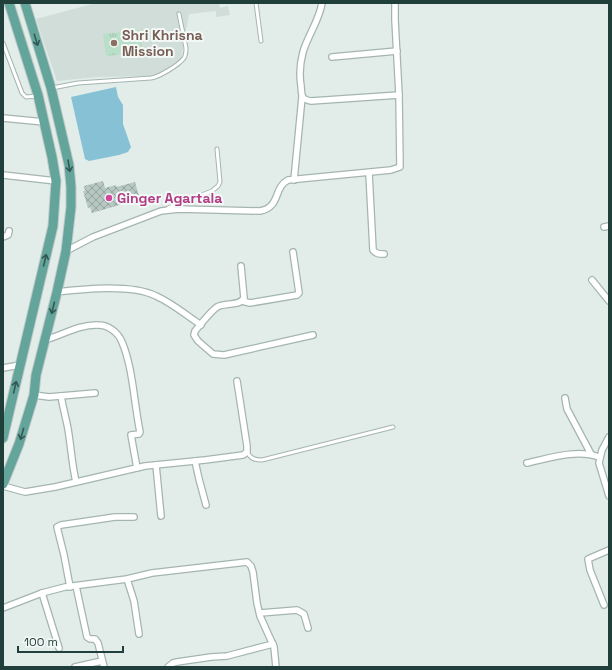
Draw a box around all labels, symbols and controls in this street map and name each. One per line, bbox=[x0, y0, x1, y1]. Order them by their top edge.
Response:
place label: Shri Khrisna Mission bbox=[122, 26, 203, 60]
one-way arrow bbox=[33, 34, 40, 47]
marker: Shri Khrisna Mission bbox=[109, 38, 119, 48]
one-way arrow bbox=[65, 159, 73, 172]
place label: Ginger Agartala bbox=[117, 189, 222, 207]
marker: Ginger Agartala bbox=[104, 193, 114, 203]
one-way arrow bbox=[41, 254, 49, 267]
one-way arrow bbox=[49, 301, 57, 314]
one-way arrow bbox=[12, 381, 20, 394]
one-way arrow bbox=[18, 427, 25, 440]
scale bar bbox=[18, 628, 123, 654]
text: 100 m bbox=[24, 634, 58, 650]

